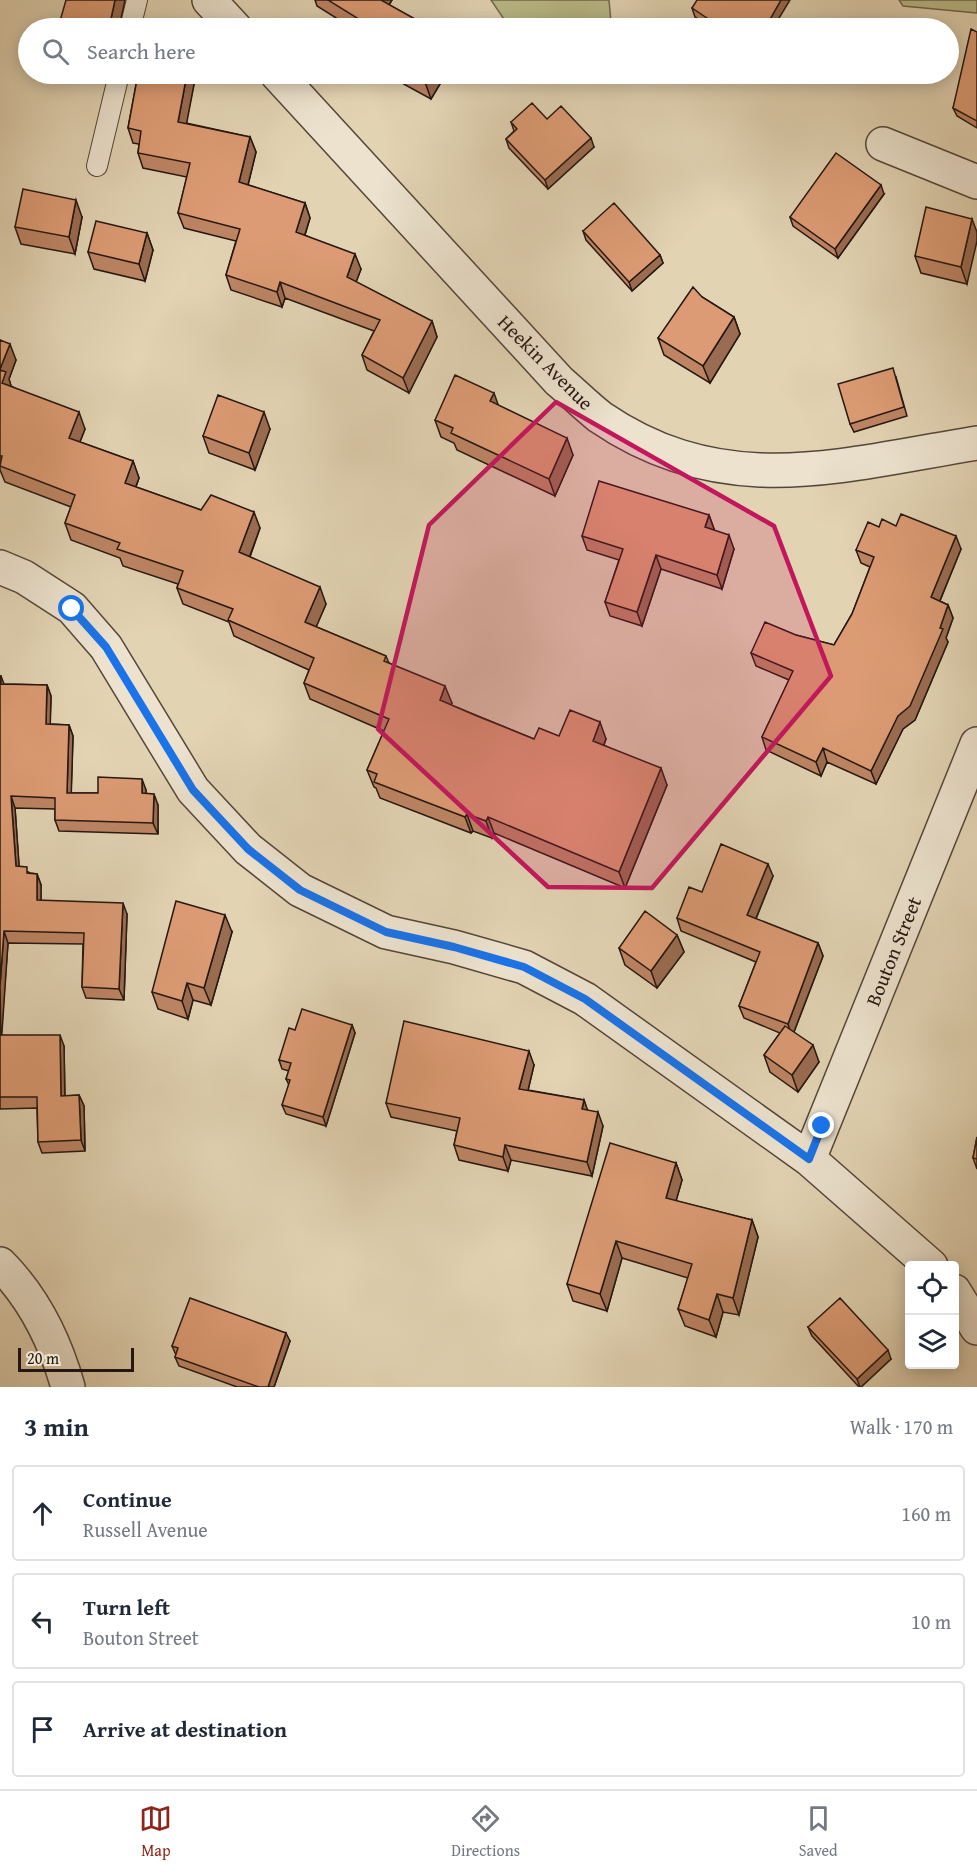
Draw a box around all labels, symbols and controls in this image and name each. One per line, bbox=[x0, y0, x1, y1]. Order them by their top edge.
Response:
search box bbox=[18, 18, 959, 84]
icon: search bbox=[39, 35, 72, 68]
text: Search here bbox=[87, 35, 196, 67]
street label: Heekin Avenue bbox=[492, 308, 600, 416]
route start bbox=[58, 595, 84, 621]
street label: Bouton Street bbox=[858, 892, 928, 1010]
route end bbox=[808, 1112, 834, 1138]
map controls bbox=[905, 1261, 959, 1369]
button: locate bbox=[905, 1261, 959, 1315]
button: layers bbox=[905, 1315, 959, 1369]
scale bar bbox=[18, 1345, 134, 1372]
text: 20 m bbox=[27, 1346, 59, 1370]
text: 3 min bbox=[24, 1407, 89, 1446]
text: Walk · 170 m bbox=[850, 1412, 953, 1441]
text: Continue bbox=[83, 1483, 172, 1515]
icon: ahead bbox=[26, 1497, 59, 1530]
text: 160 m bbox=[901, 1499, 951, 1528]
text: Russell Avenue bbox=[83, 1515, 208, 1544]
text: Turn left bbox=[83, 1591, 170, 1623]
icon: left bbox=[26, 1605, 59, 1638]
text: 10 m bbox=[911, 1607, 951, 1636]
text: Bouton Street bbox=[83, 1623, 199, 1652]
icon: arrive bbox=[26, 1713, 59, 1746]
text: Arrive at destination bbox=[83, 1713, 287, 1745]
tab: Map bbox=[139, 1802, 172, 1862]
tab: Directions bbox=[451, 1802, 520, 1862]
tab: Saved bbox=[799, 1802, 838, 1862]

